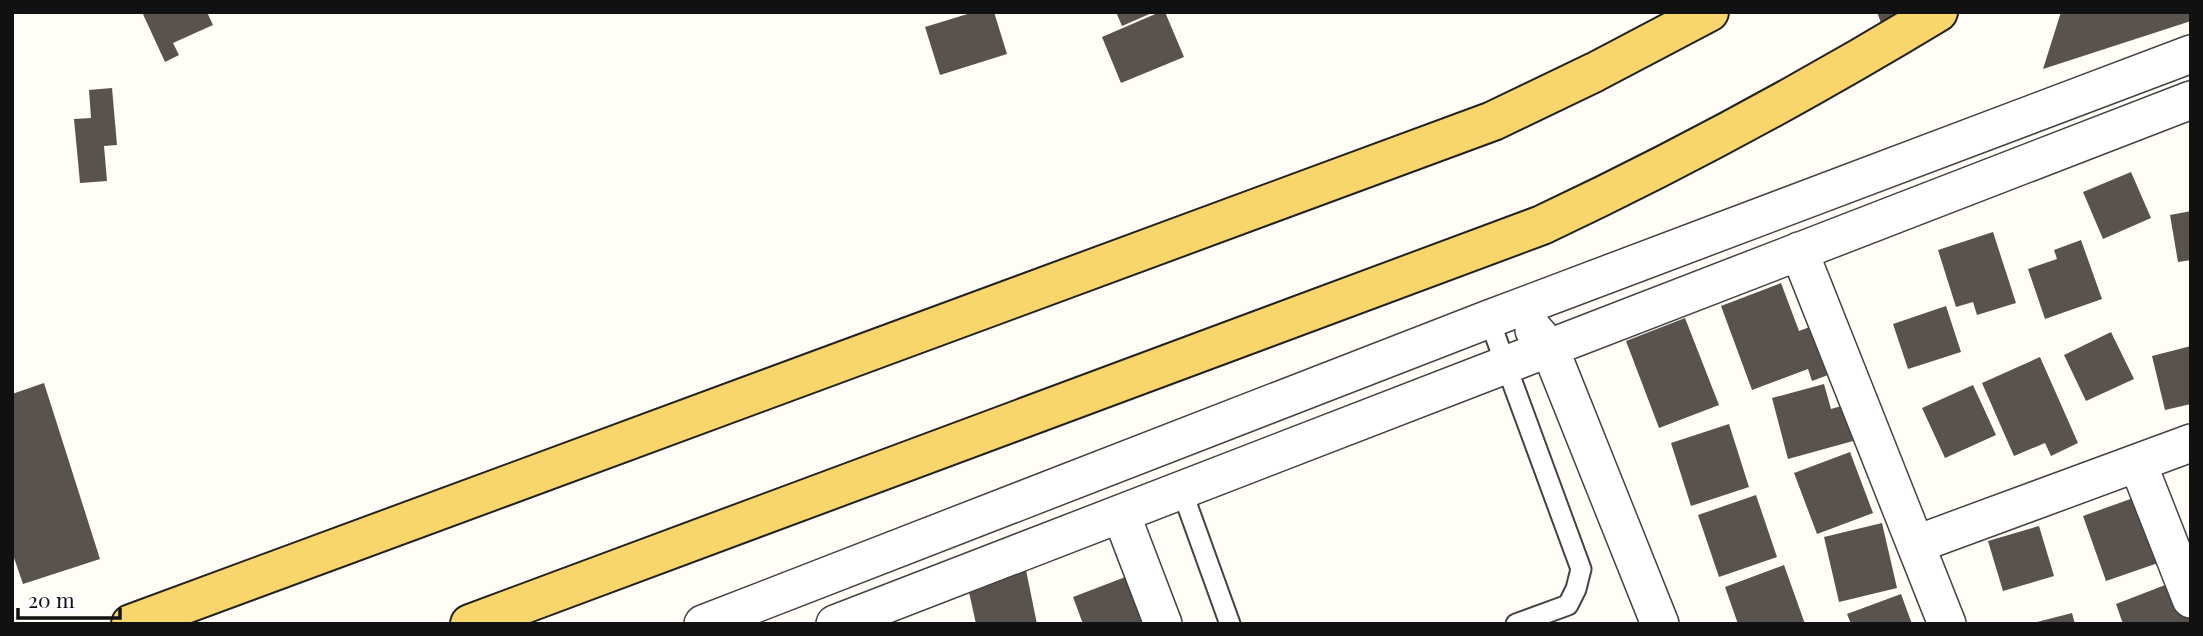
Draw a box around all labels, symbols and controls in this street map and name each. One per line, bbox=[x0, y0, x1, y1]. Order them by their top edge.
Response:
scale bar bbox=[18, 576, 119, 620]
text: 20 m bbox=[28, 585, 75, 613]

